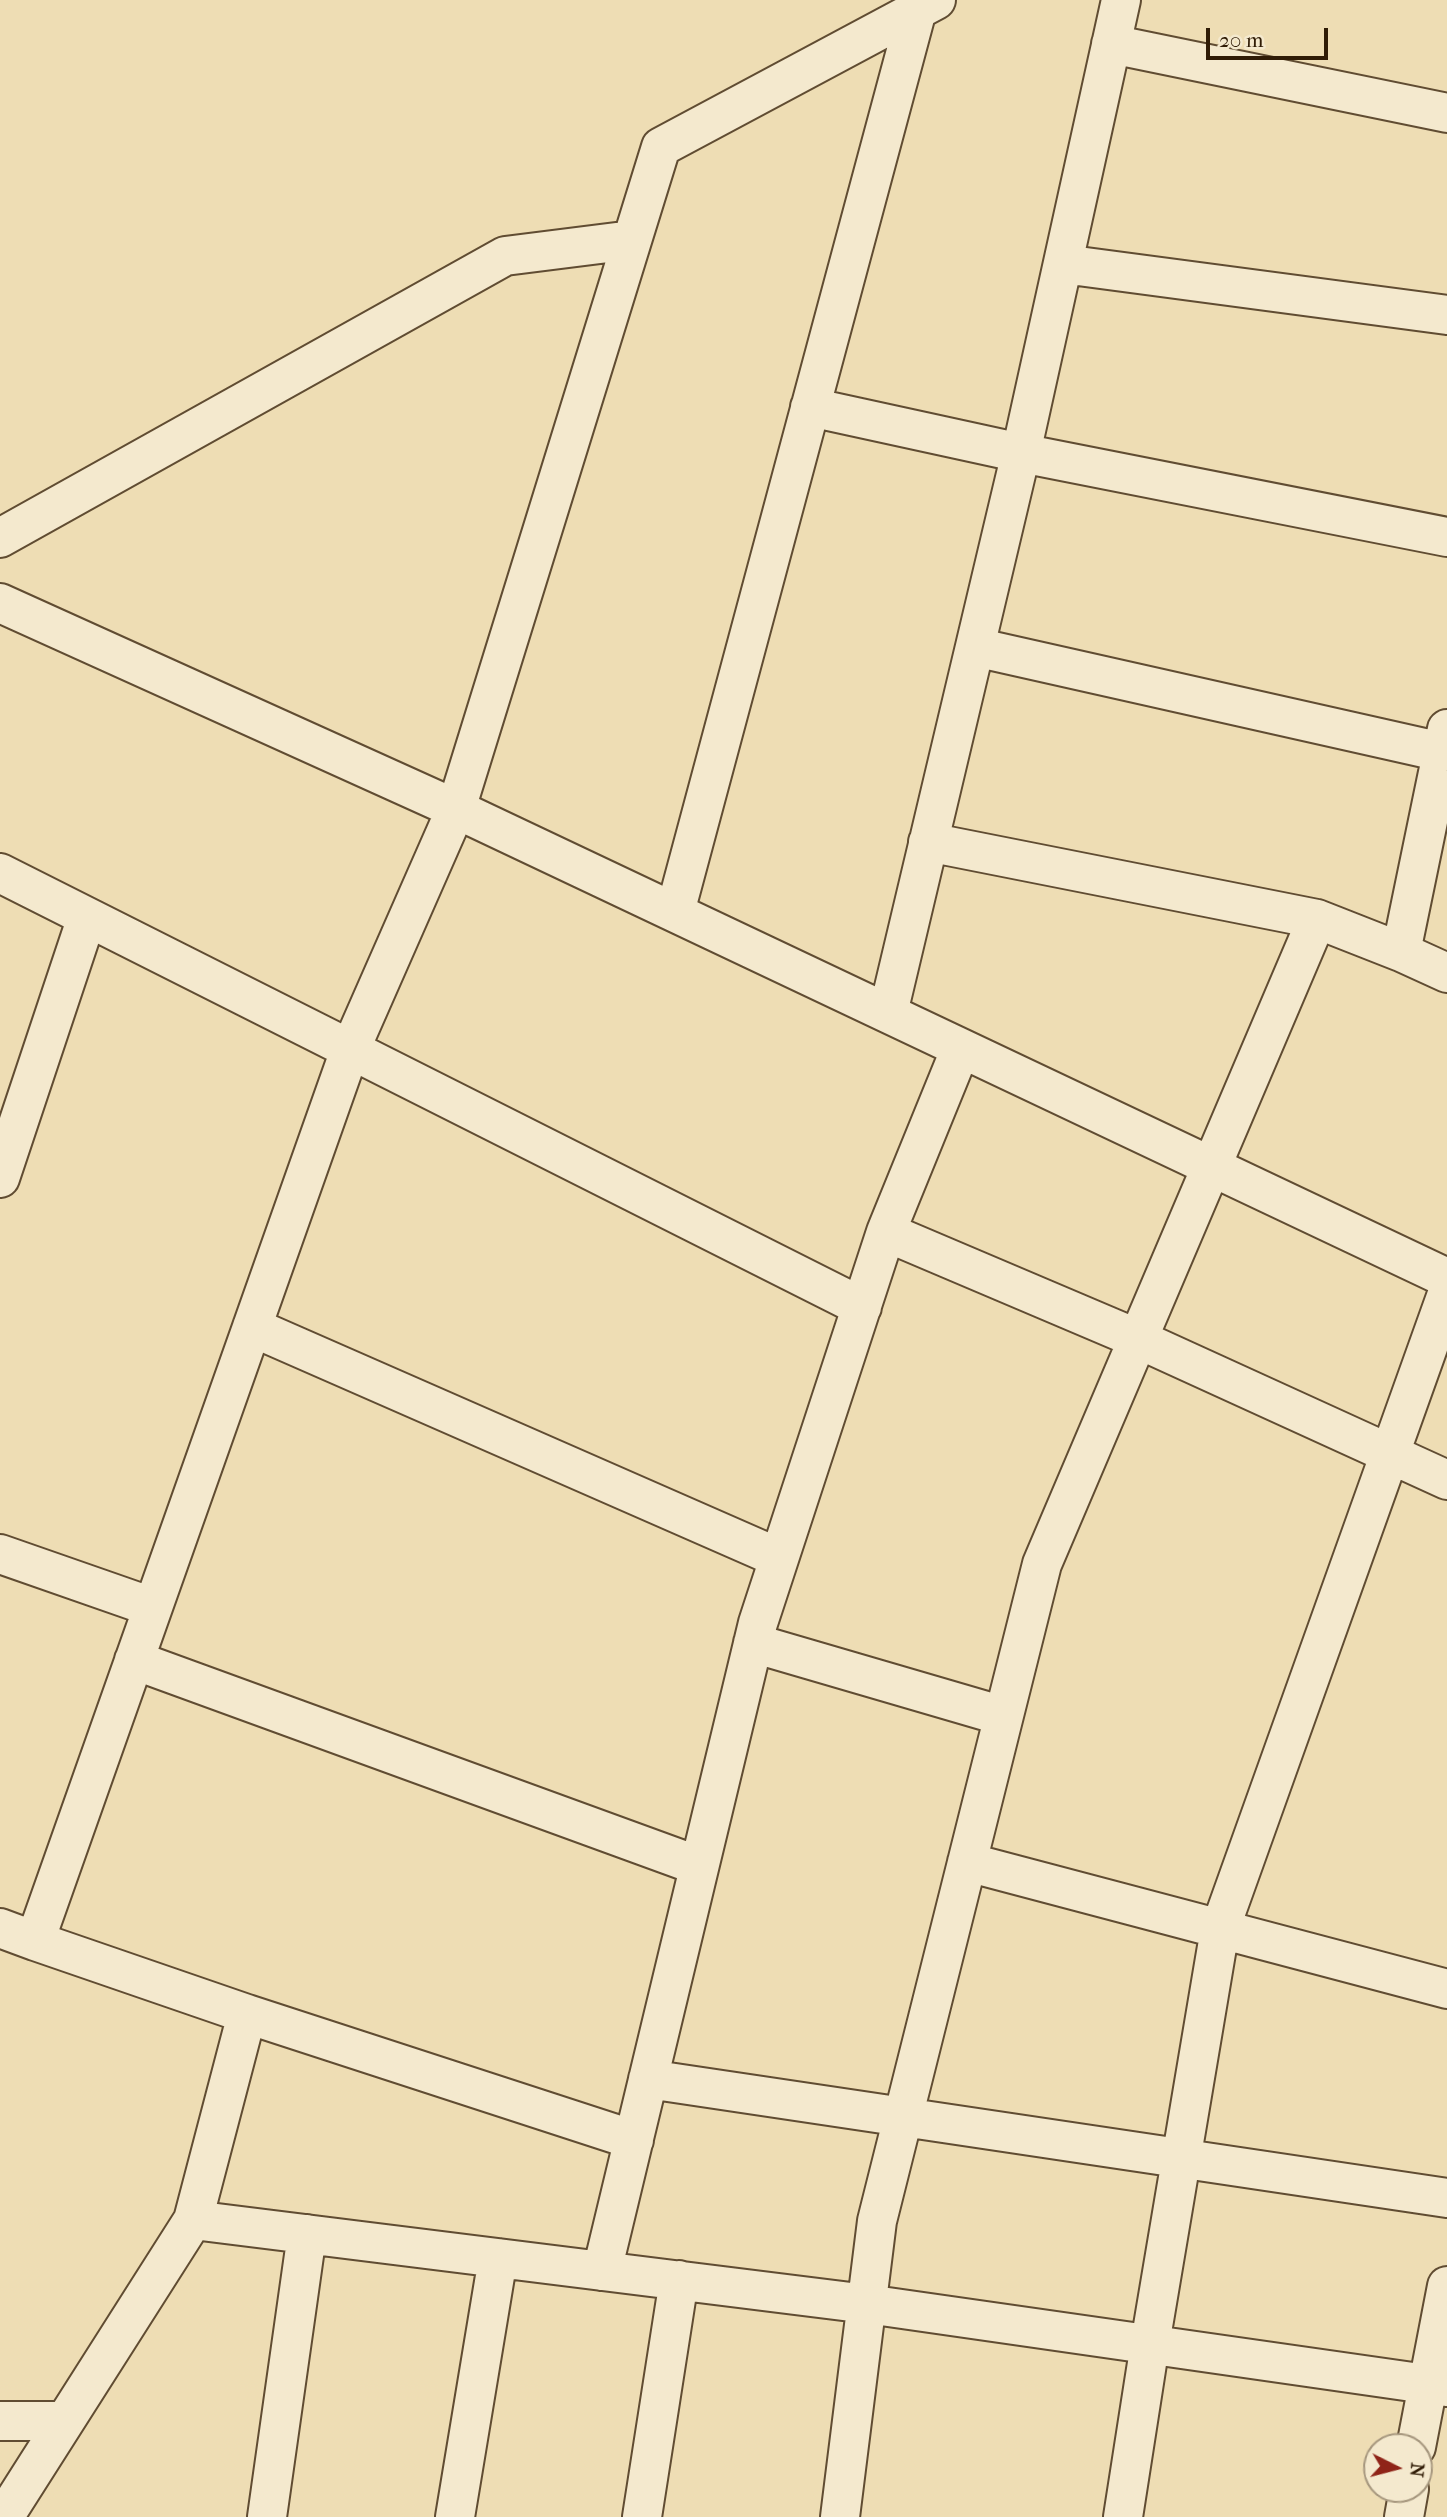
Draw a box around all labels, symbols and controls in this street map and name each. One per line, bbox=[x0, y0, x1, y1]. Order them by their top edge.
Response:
scale bar bbox=[1209, 14, 1332, 58]
text: 20 m bbox=[1219, 28, 1263, 52]
north arrow bbox=[1363, 2433, 1433, 2503]
text: N bbox=[1405, 2462, 1429, 2478]

